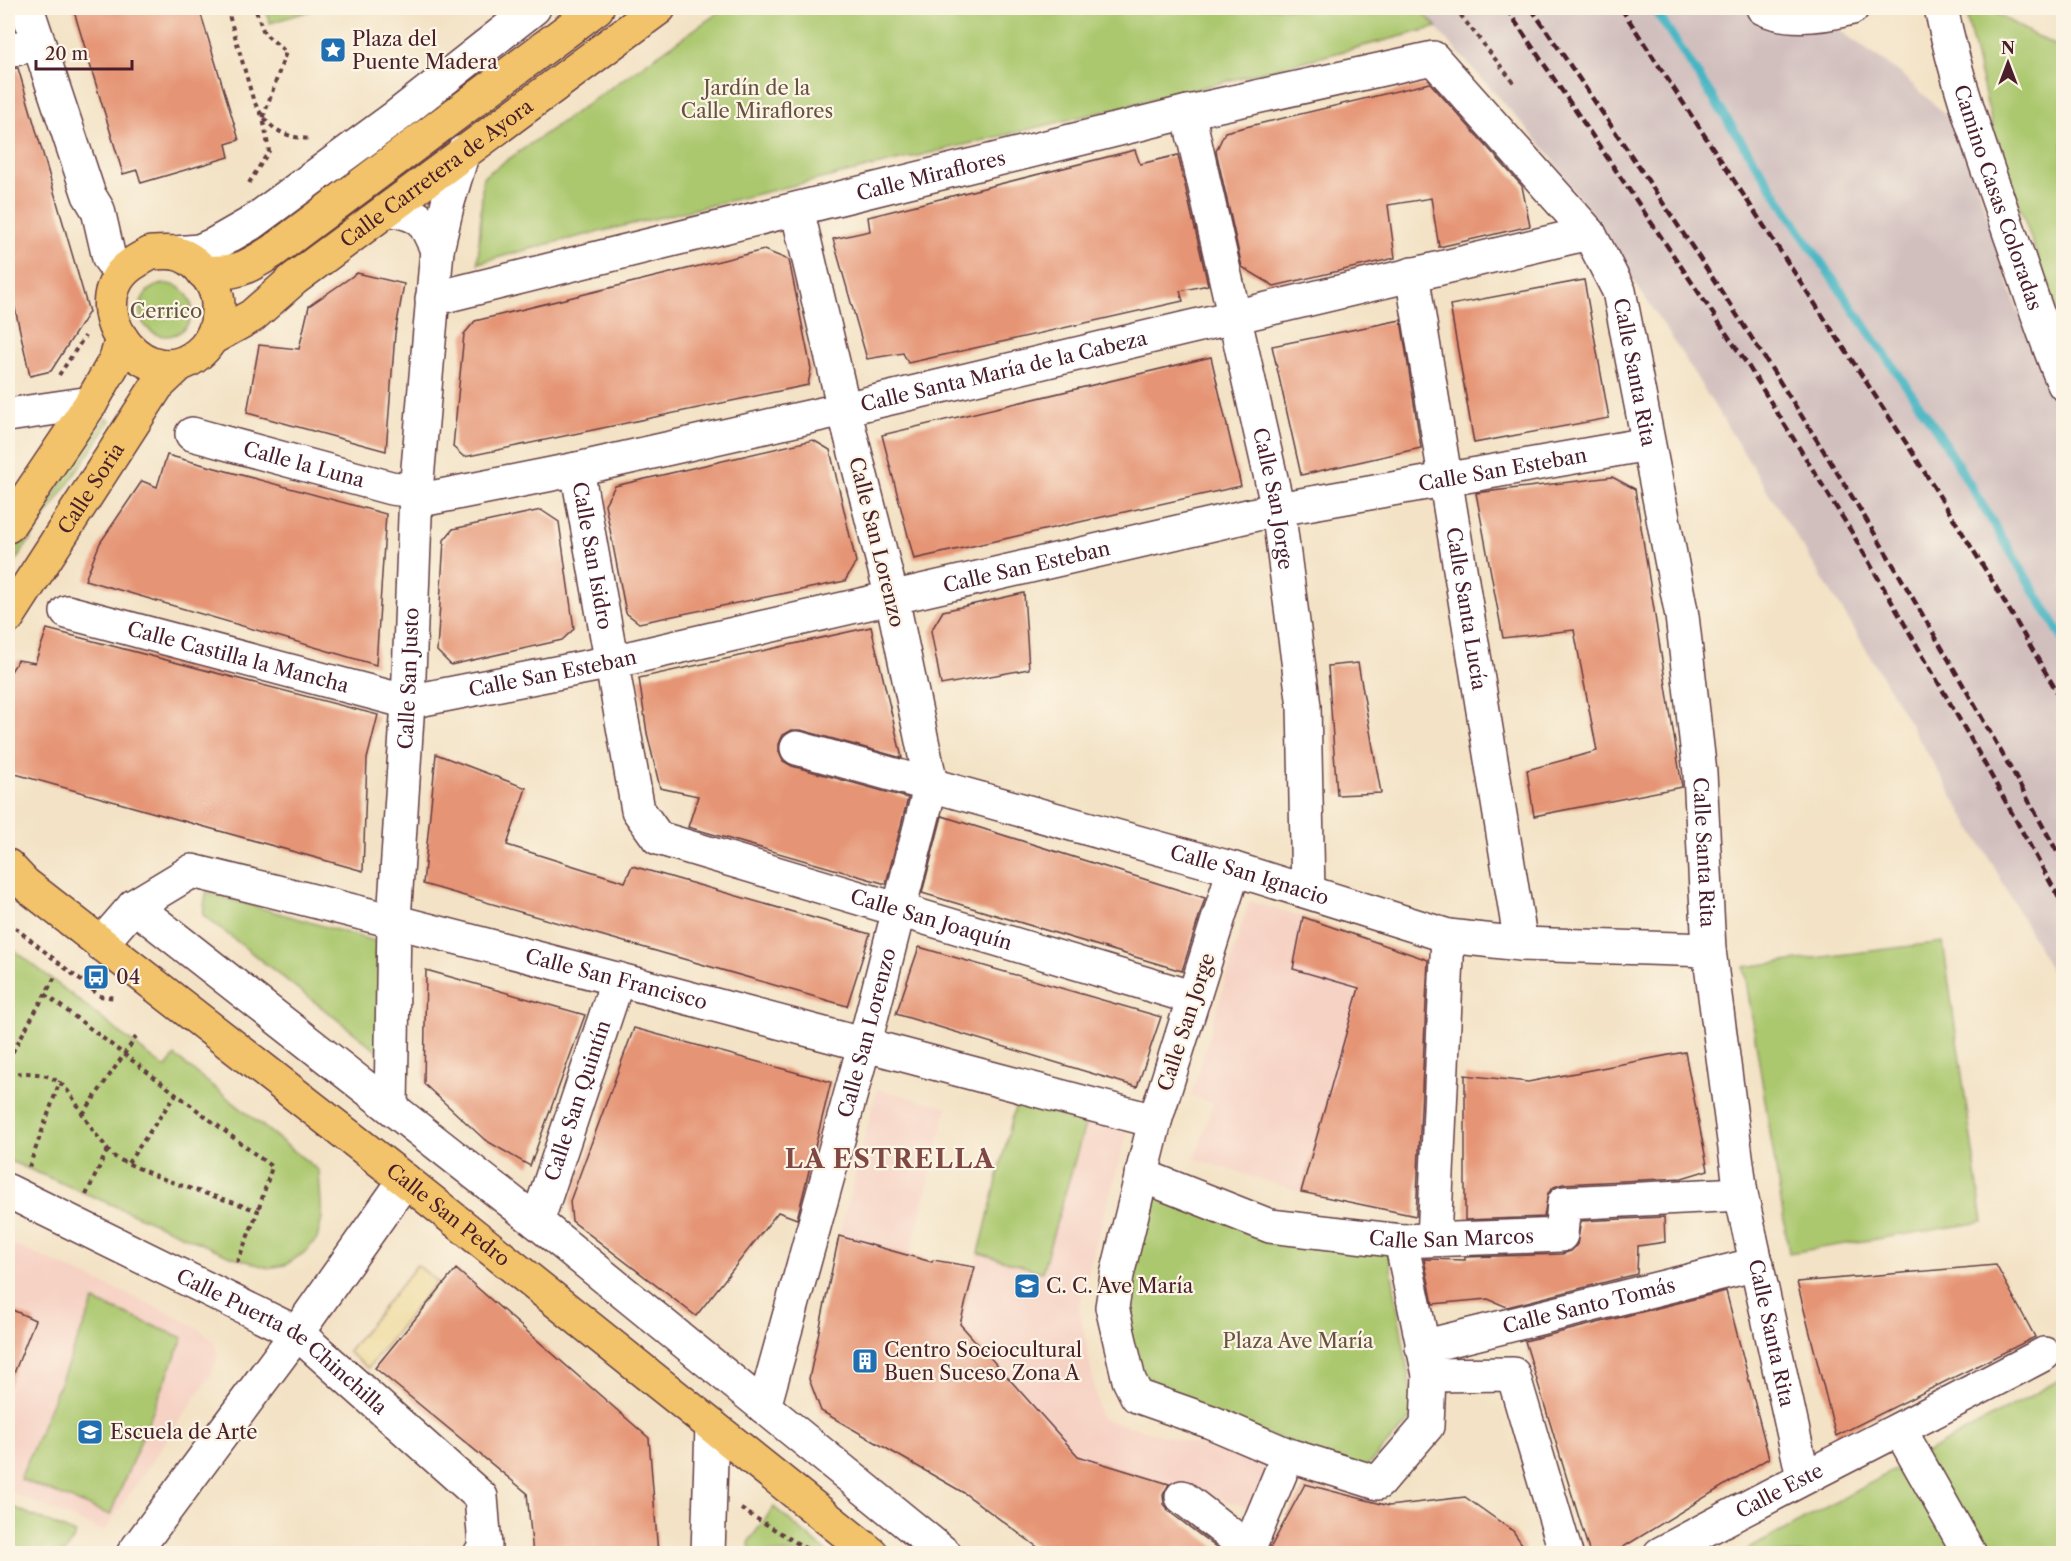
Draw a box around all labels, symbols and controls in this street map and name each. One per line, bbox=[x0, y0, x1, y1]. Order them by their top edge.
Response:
place label: Plaza del Puente Madera bbox=[352, 27, 498, 74]
scale bar bbox=[36, 33, 132, 71]
north arrow bbox=[1978, 33, 2038, 93]
place icon: Plaza del Puente Madera bbox=[318, 35, 348, 65]
text: N bbox=[2001, 38, 2015, 58]
text: 20 m bbox=[45, 43, 89, 65]
park label: Jardín de la Calle Miraflores bbox=[681, 76, 833, 123]
street label: Camino Casas Coloradas bbox=[1949, 82, 2047, 313]
street label: Calle Carretera de Ayora bbox=[335, 94, 538, 253]
street label: Calle Miraflores bbox=[854, 146, 1008, 206]
street label: Calle Santa Rita bbox=[1609, 296, 1661, 449]
park label: Cerrico bbox=[130, 299, 202, 323]
street label: Calle Santa María de la Cabeza bbox=[858, 326, 1150, 417]
street label: Calle San Jorge bbox=[1248, 425, 1298, 571]
street label: Calle la Luna bbox=[241, 436, 368, 492]
street label: Calle Soria bbox=[53, 438, 129, 539]
street label: Calle San Esteban bbox=[1417, 443, 1589, 496]
street label: Calle San Lorenzo bbox=[844, 454, 910, 630]
street label: Calle San Isidro bbox=[568, 480, 617, 631]
street label: Calle Santa Lucía bbox=[1441, 525, 1492, 692]
street label: Calle San Esteban bbox=[941, 536, 1113, 598]
street label: Calle San Justo bbox=[393, 607, 424, 750]
street label: Calle Castilla la Mancha bbox=[125, 616, 352, 698]
street label: Calle San Esteban bbox=[467, 645, 639, 702]
street label: Calle Santa Rita bbox=[1688, 777, 1720, 929]
street label: Calle San Ignacio bbox=[1167, 840, 1332, 910]
street label: Calle San Joaquín bbox=[848, 884, 1015, 955]
street label: Calle San Francisco bbox=[523, 944, 710, 1014]
street label: Calle San Lorenzo bbox=[833, 945, 901, 1120]
street label: Calle San Jorge bbox=[1152, 950, 1220, 1094]
bus stop icon: 04 bbox=[81, 962, 111, 992]
place label: 04 bbox=[116, 965, 140, 989]
street label: Calle San Quintín bbox=[540, 1017, 616, 1184]
district label: LA ESTRELLA bbox=[785, 1143, 995, 1175]
street label: Calle San Pedro bbox=[382, 1158, 515, 1271]
street label: Calle San Marcos bbox=[1368, 1224, 1534, 1253]
street label: Calle Santa Rita bbox=[1744, 1257, 1799, 1409]
street label: Calle Puerta de Chinchilla bbox=[173, 1264, 392, 1420]
school or university icon: C. C. Ave María bbox=[1012, 1271, 1042, 1301]
street label: Calle Santo Tomás bbox=[1500, 1273, 1678, 1339]
place label: C. C. Ave María bbox=[1046, 1274, 1194, 1298]
park label: Plaza Ave María bbox=[1223, 1329, 1374, 1353]
place label: Centro Sociocultural Buen Suceso Zona A bbox=[884, 1338, 1082, 1385]
building icon: Centro Sociocultural Buen Suceso Zona A bbox=[850, 1346, 880, 1376]
school or university icon: Escuela de Arte bbox=[75, 1417, 105, 1447]
place label: Escuela de Arte bbox=[110, 1420, 258, 1444]
street label: Calle Este bbox=[1732, 1458, 1827, 1523]

